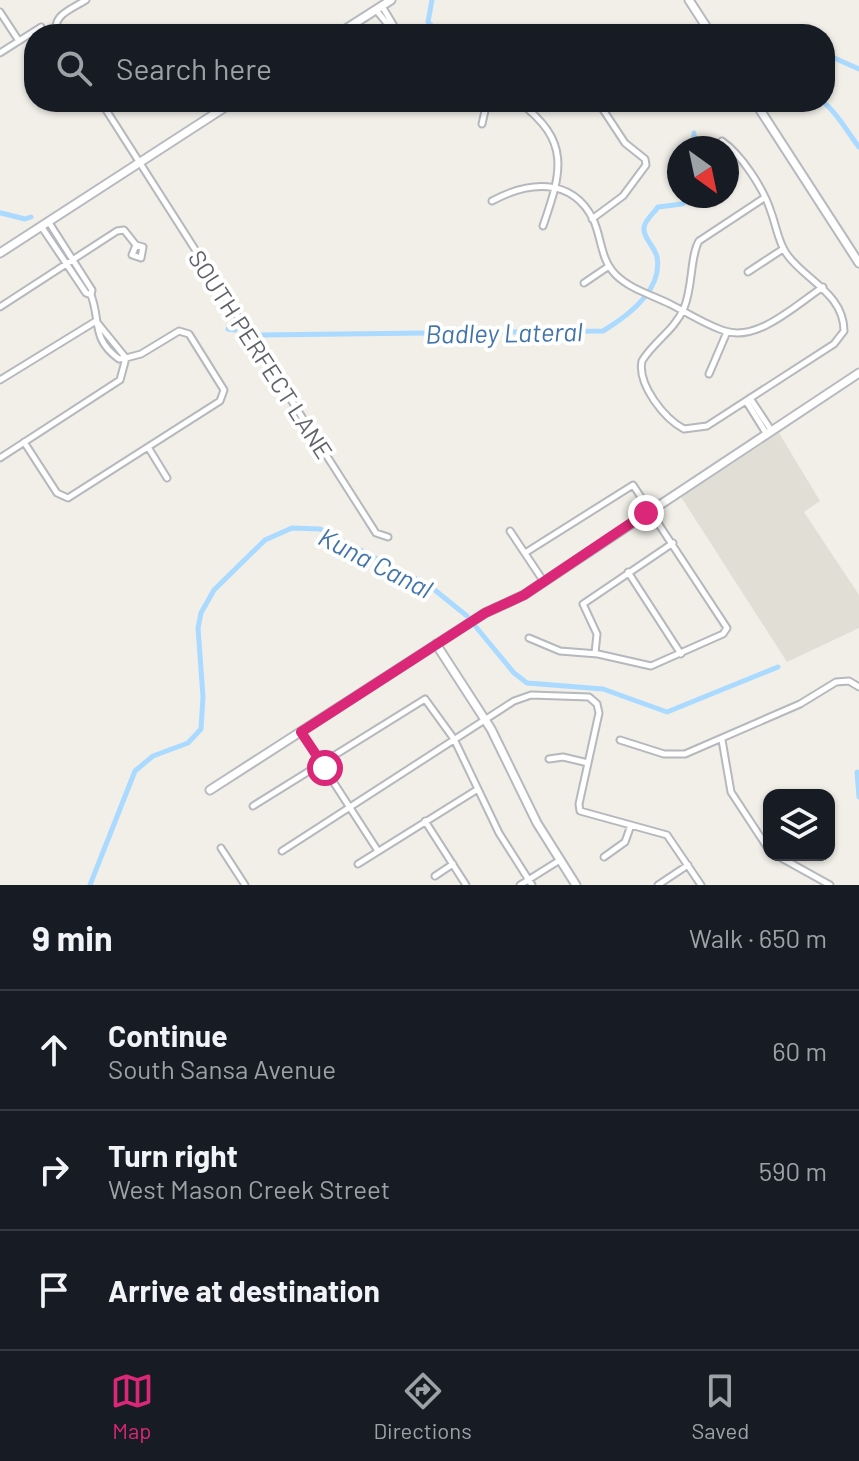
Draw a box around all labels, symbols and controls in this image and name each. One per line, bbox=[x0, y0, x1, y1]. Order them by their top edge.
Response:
search box bbox=[24, 24, 835, 112]
icon: search bbox=[52, 46, 96, 90]
text: Search here bbox=[116, 50, 272, 86]
north arrow bbox=[667, 136, 739, 208]
street label: SOUTH PERFECT LANE bbox=[183, 244, 339, 464]
water label: Badley Lateral bbox=[425, 315, 583, 349]
route end bbox=[628, 495, 664, 531]
water label: Kuna Canal bbox=[314, 520, 438, 604]
route start bbox=[307, 750, 343, 786]
map controls bbox=[763, 789, 835, 861]
button: layers bbox=[763, 789, 835, 861]
text: 9 min bbox=[32, 917, 113, 958]
text: Walk · 650 m bbox=[689, 922, 827, 953]
text: Continue bbox=[108, 1017, 228, 1053]
icon: ahead bbox=[32, 1028, 76, 1072]
text: 60 m bbox=[772, 1035, 827, 1066]
text: South Sansa Avenue bbox=[108, 1053, 336, 1084]
text: Turn right bbox=[108, 1137, 238, 1173]
icon: right bbox=[32, 1148, 76, 1192]
text: 590 m bbox=[759, 1155, 827, 1186]
text: West Mason Creek Street bbox=[108, 1173, 390, 1204]
icon: arrive bbox=[32, 1268, 76, 1312]
text: Arrive at destination bbox=[108, 1272, 380, 1308]
tab: Map bbox=[110, 1369, 154, 1443]
tab: Directions bbox=[373, 1369, 472, 1443]
tab: Saved bbox=[691, 1369, 749, 1443]

